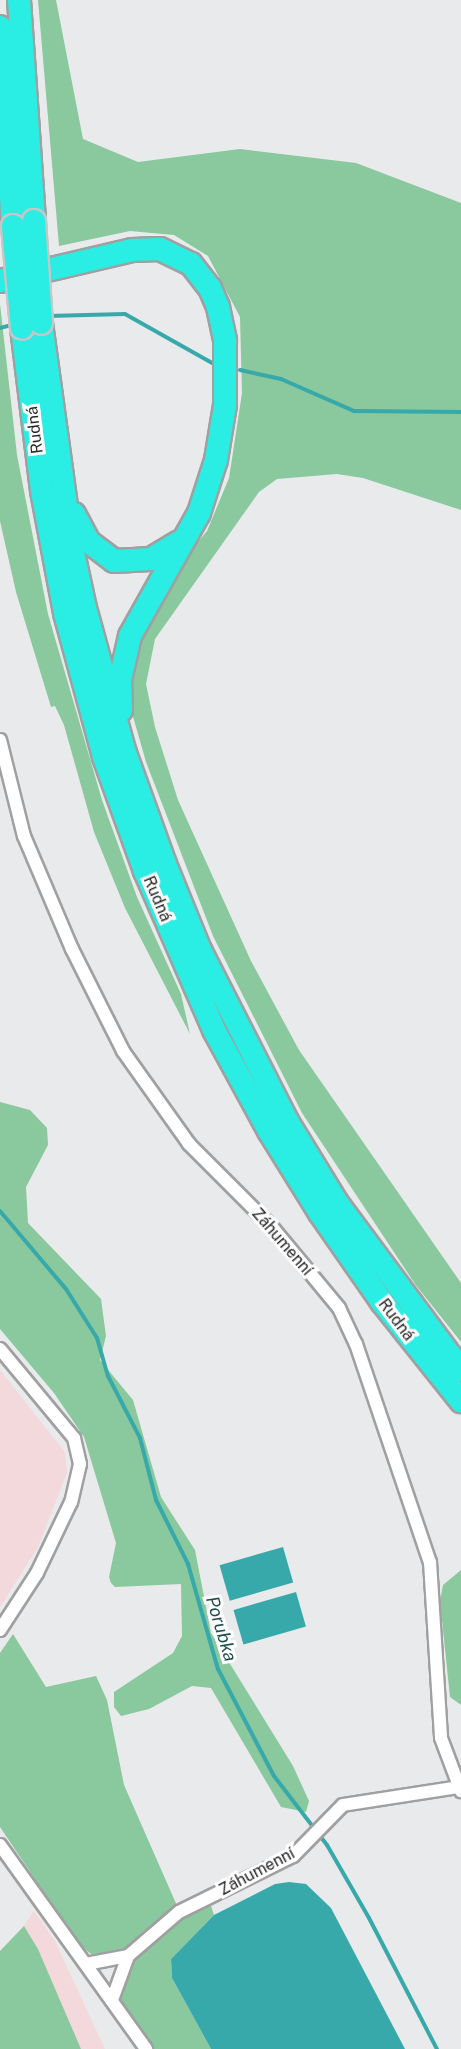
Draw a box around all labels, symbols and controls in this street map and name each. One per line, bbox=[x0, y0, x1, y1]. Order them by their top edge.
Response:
street label: Rudná bbox=[23, 405, 47, 455]
street label: Rudná bbox=[139, 873, 175, 925]
street label: Záhumenní bbox=[248, 1204, 316, 1280]
street label: Rudná bbox=[374, 1295, 418, 1345]
water label: Porubka bbox=[201, 1594, 241, 1664]
street label: Záhumenní bbox=[216, 1844, 298, 1900]

